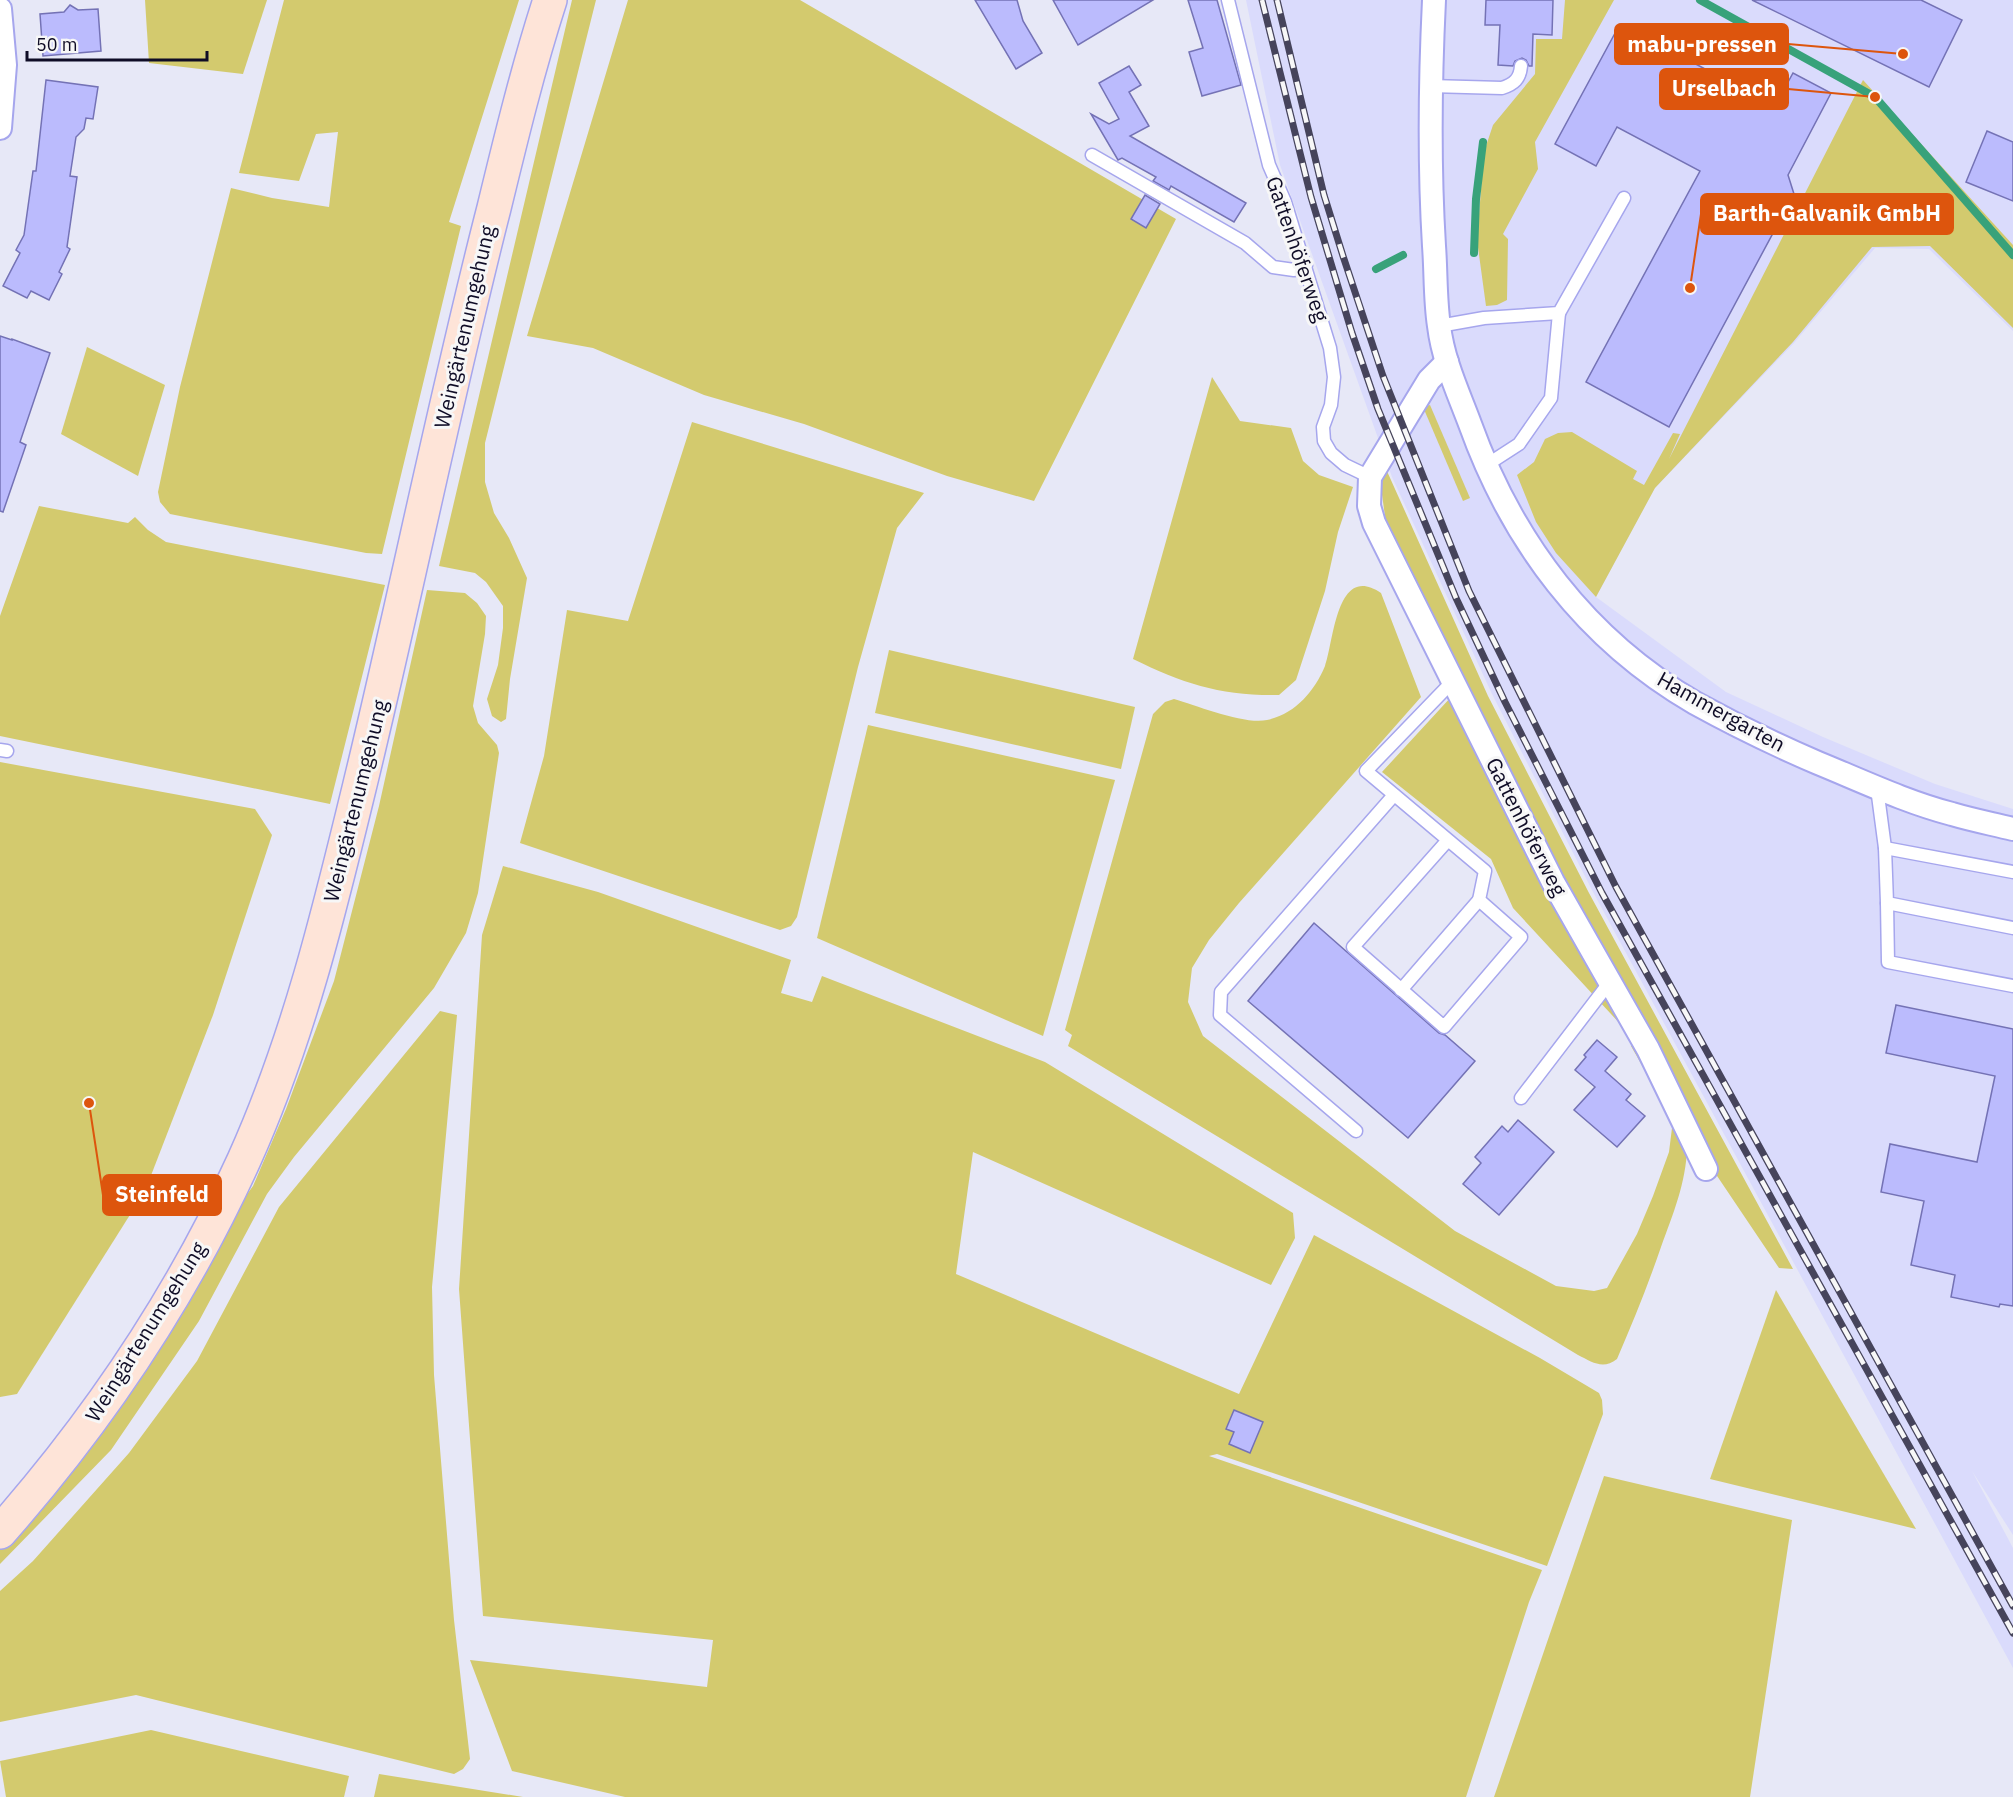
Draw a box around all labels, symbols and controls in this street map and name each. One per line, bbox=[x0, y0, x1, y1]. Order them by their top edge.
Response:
scale bar bbox=[27, 24, 207, 62]
callout: mabu-pressen bbox=[1615, 24, 1788, 64]
text: mabu-pressen bbox=[1627, 29, 1777, 58]
text: 50 m bbox=[36, 33, 78, 56]
callout: Urselbach bbox=[1660, 69, 1788, 109]
text: Urselbach bbox=[1672, 73, 1776, 102]
street label: Gattenhöferweg bbox=[1260, 172, 1336, 325]
callout: Barth-Galvanik GmbH bbox=[1701, 194, 1953, 234]
text: Barth-Galvanik GmbH bbox=[1713, 198, 1941, 227]
street label: Weingärtenumgehung bbox=[427, 223, 501, 431]
street label: Hammergarten bbox=[1652, 664, 1790, 758]
street label: Weingärtenumgehung bbox=[316, 697, 394, 905]
street label: Gattenhöferweg bbox=[1480, 752, 1574, 901]
callout: Steinfeld bbox=[103, 1175, 221, 1215]
text: Steinfeld bbox=[115, 1179, 209, 1208]
street label: Weingärtenumgehung bbox=[78, 1236, 212, 1427]

